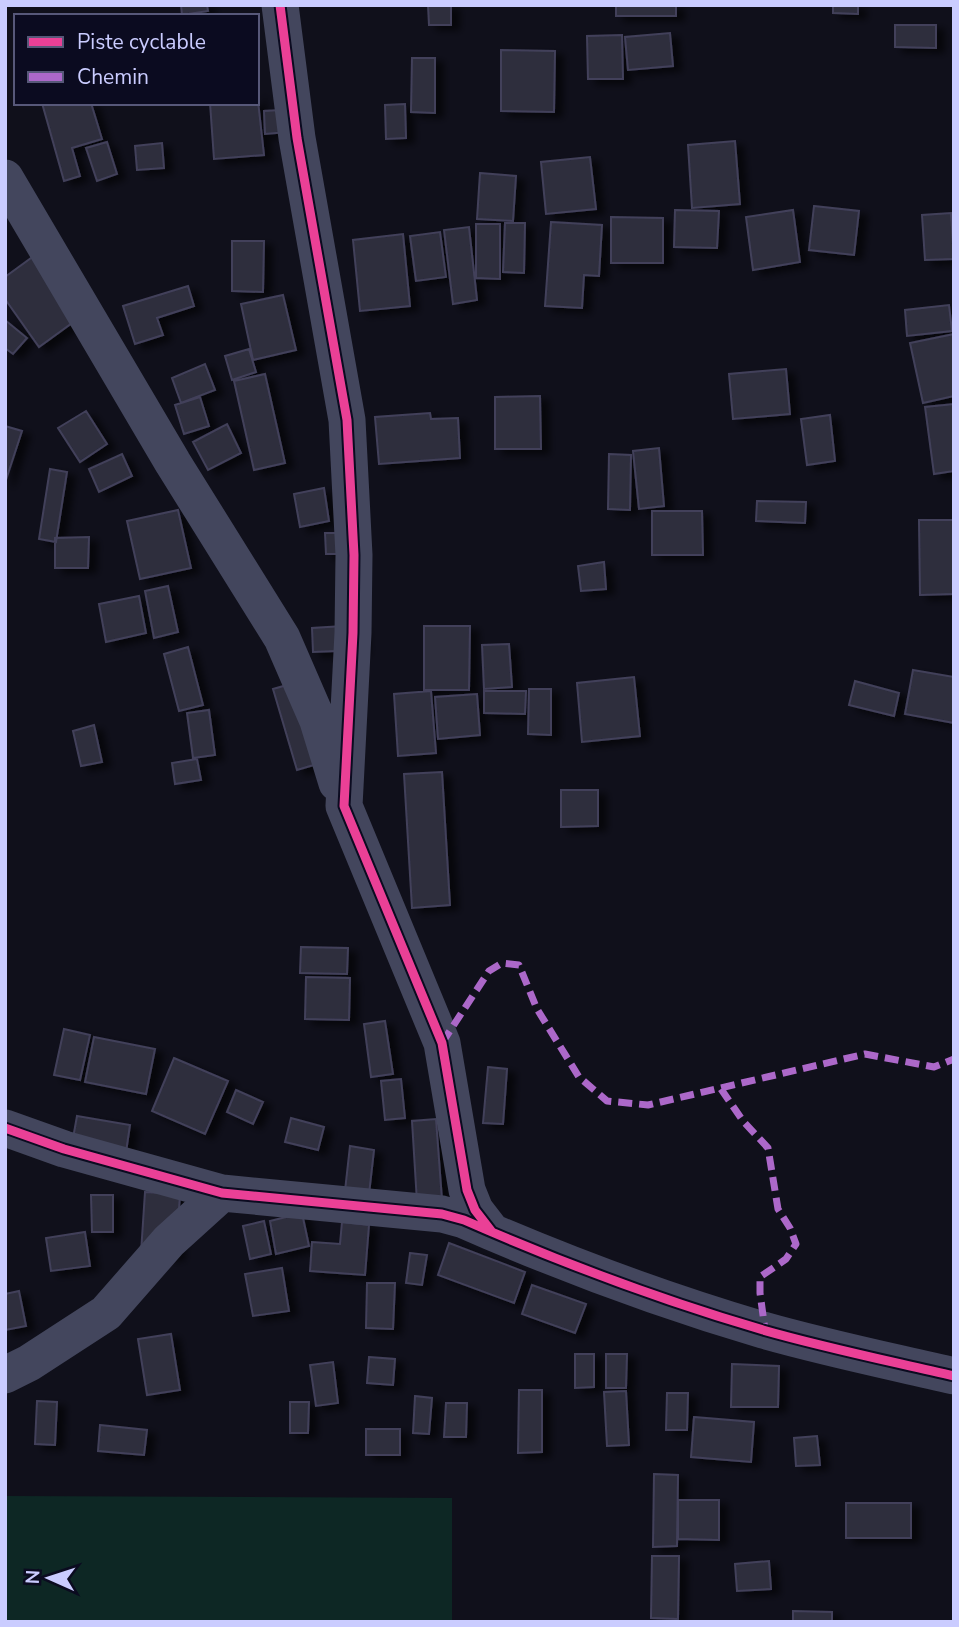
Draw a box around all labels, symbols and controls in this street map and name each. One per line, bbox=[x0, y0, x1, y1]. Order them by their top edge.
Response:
legend bbox=[14, 14, 259, 105]
text: Piste cyclable bbox=[77, 28, 206, 56]
text: Chemin bbox=[77, 63, 149, 91]
north arrow bbox=[14, 1543, 84, 1613]
text: N bbox=[20, 1569, 46, 1585]

